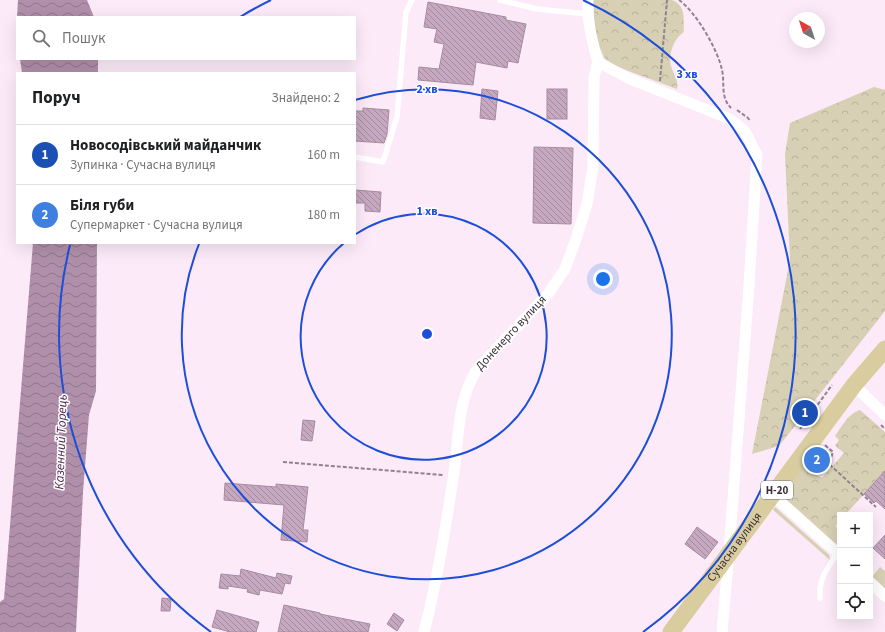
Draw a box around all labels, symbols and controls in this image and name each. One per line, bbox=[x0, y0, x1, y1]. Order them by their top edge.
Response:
north arrow bbox=[789, 12, 825, 48]
search box bbox=[16, 16, 356, 60]
icon: search bbox=[30, 27, 52, 49]
text: Пошук bbox=[62, 28, 105, 49]
text: 3 хв bbox=[676, 66, 698, 83]
text: 2 хв bbox=[416, 81, 438, 98]
text: Поруч bbox=[32, 86, 81, 110]
text: Знайдено: 2 bbox=[272, 89, 340, 107]
text: Новосодівський майданчик bbox=[70, 135, 261, 156]
text: 1 bbox=[42, 146, 48, 164]
text: 160 m bbox=[307, 146, 340, 164]
text: Зупинка · Сучасна вулиця bbox=[70, 156, 216, 174]
text: Біля губи bbox=[70, 195, 134, 216]
text: 1 хв bbox=[416, 203, 438, 220]
text: 2 bbox=[42, 206, 48, 224]
text: 180 m bbox=[307, 206, 340, 224]
text: Супермаркет · Сучасна вулиця bbox=[70, 216, 243, 234]
your location bbox=[593, 269, 613, 289]
street label: Доненерго вулиця bbox=[472, 292, 550, 374]
centre of rings bbox=[420, 327, 434, 341]
water label: Казенний Торець bbox=[50, 394, 72, 490]
pin: 1 bbox=[792, 398, 818, 428]
pin: 2 bbox=[804, 445, 830, 475]
road number: Н-20 bbox=[761, 481, 793, 499]
street label: Сучасна вулиця bbox=[703, 508, 766, 585]
map controls bbox=[837, 512, 873, 620]
button: + bbox=[837, 512, 873, 548]
button: − bbox=[837, 548, 873, 584]
button: locate bbox=[837, 584, 873, 620]

